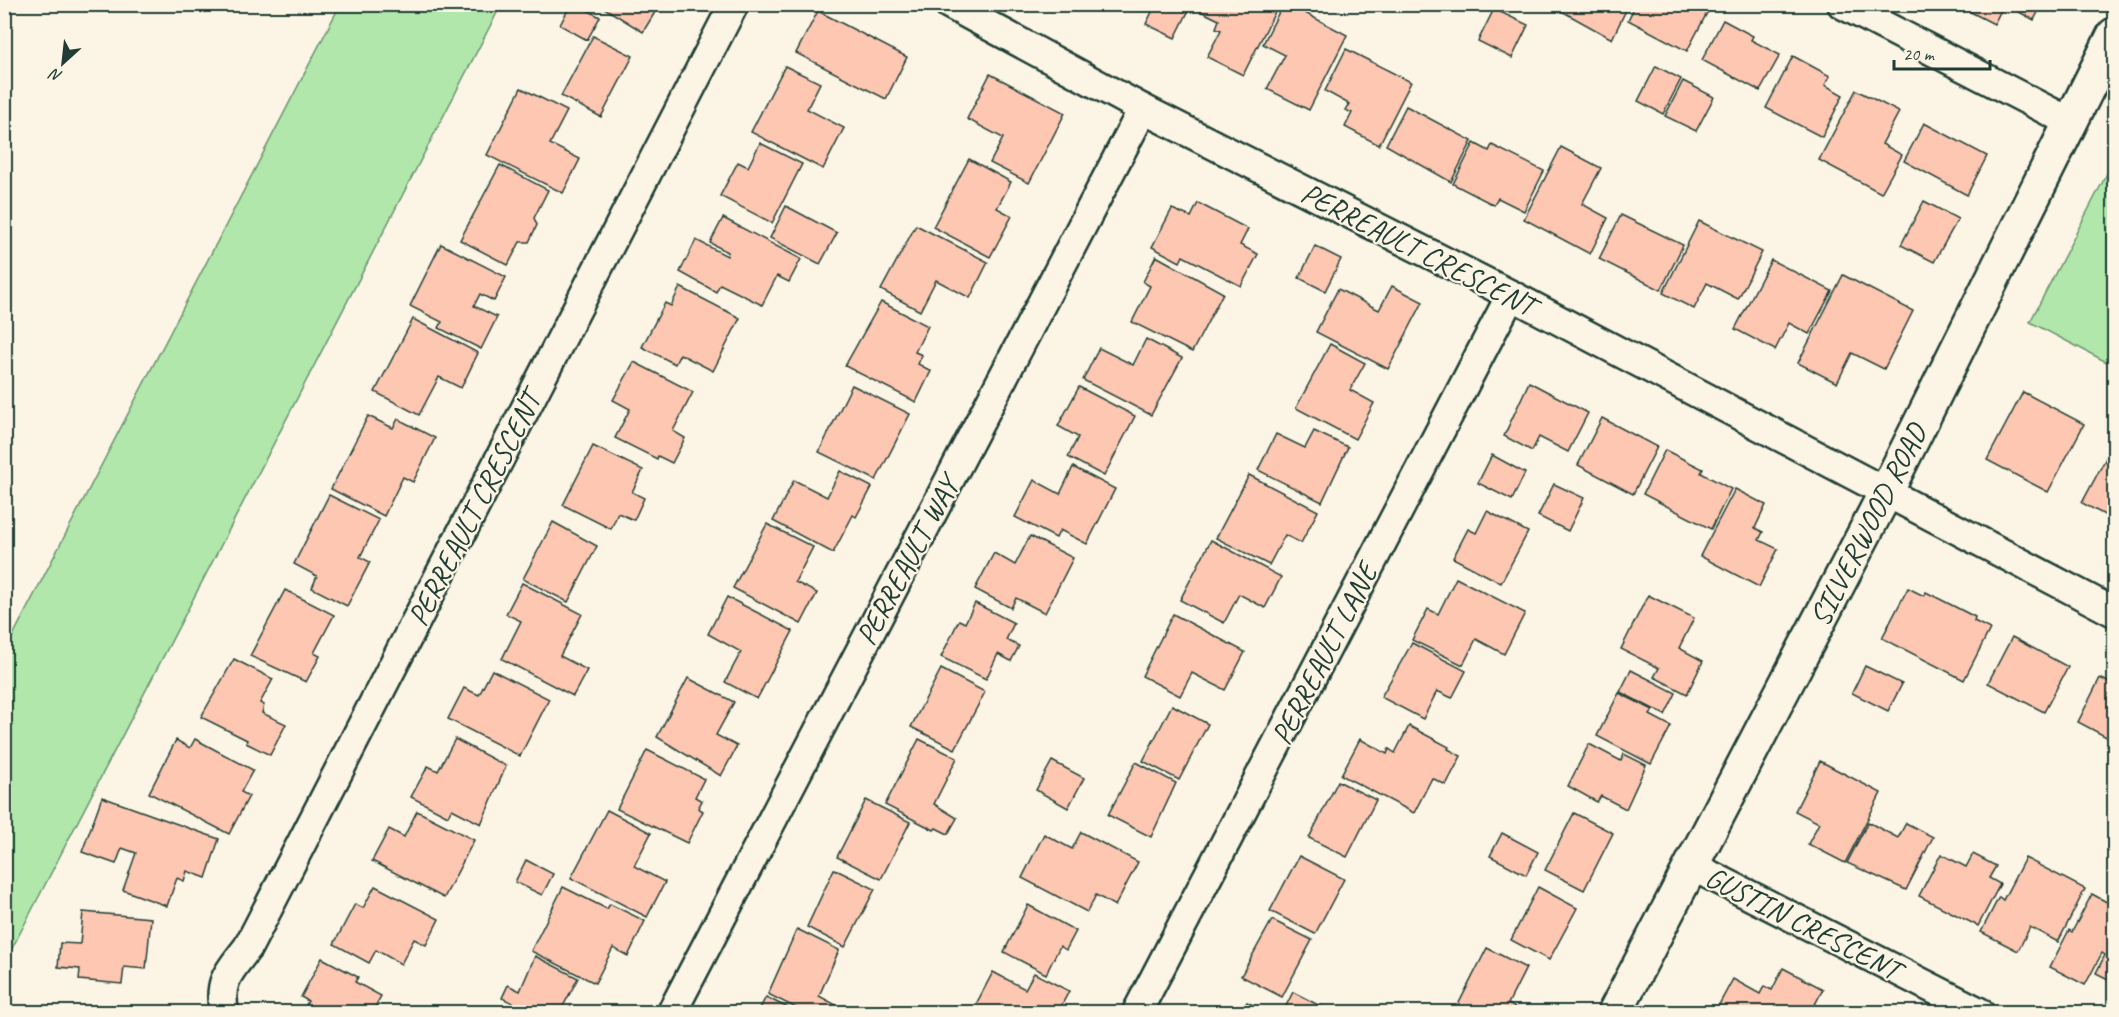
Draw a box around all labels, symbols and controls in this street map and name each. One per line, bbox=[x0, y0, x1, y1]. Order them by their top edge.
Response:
north arrow bbox=[33, 33, 93, 93]
scale bar bbox=[1894, 33, 1990, 71]
text: 20 m bbox=[1903, 43, 1936, 65]
text: N bbox=[45, 63, 66, 87]
street label: PERREAULT CRESCENT bbox=[1295, 174, 1548, 328]
street label: PERREAULT CRESCENT bbox=[399, 379, 553, 632]
street label: SILVERWOOD ROAD bbox=[1801, 415, 1936, 632]
street label: PERREAULT WAY bbox=[847, 465, 970, 652]
street label: PERREAULT LANE bbox=[1262, 554, 1388, 751]
street label: GUSTIN CRESCENT bbox=[1699, 858, 1912, 991]

